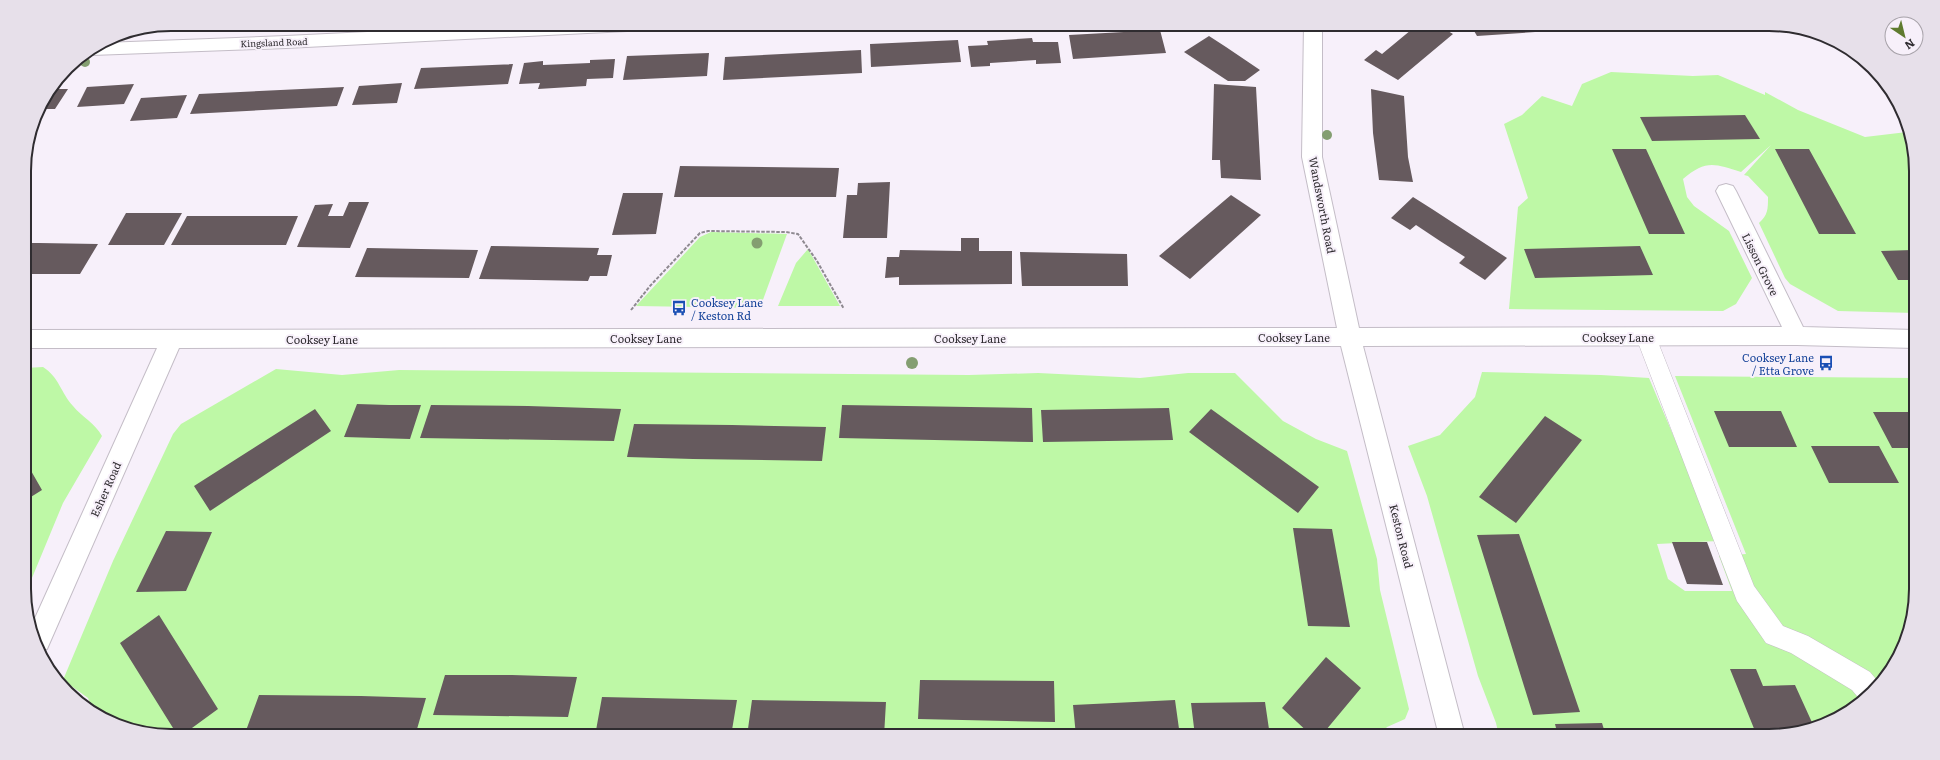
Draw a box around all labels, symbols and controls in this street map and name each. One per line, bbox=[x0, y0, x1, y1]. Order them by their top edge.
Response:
north arrow bbox=[1884, 16, 1924, 56]
street label: Kingsland Road bbox=[240, 34, 308, 50]
text: N bbox=[1902, 36, 1919, 54]
street label: Wandsworth Road bbox=[1306, 155, 1340, 255]
street label: Lisson Grove bbox=[1739, 230, 1783, 298]
place label: Cooksey Lane / Keston Rd bbox=[691, 294, 763, 323]
bus stop icon: Cooksey Lane / Keston Rd bbox=[670, 299, 688, 317]
street label: Cooksey Lane bbox=[1258, 329, 1330, 345]
street label: Cooksey Lane bbox=[1582, 329, 1654, 345]
street label: Cooksey Lane bbox=[610, 330, 682, 346]
street label: Cooksey Lane bbox=[934, 330, 1006, 346]
street label: Cooksey Lane bbox=[286, 331, 358, 347]
place label: Cooksey Lane / Etta Grove bbox=[1742, 349, 1814, 378]
bus stop icon: Cooksey Lane / Etta Grove bbox=[1817, 354, 1835, 372]
street label: Esher Road bbox=[86, 459, 124, 519]
street label: Keston Road bbox=[1386, 502, 1418, 570]

